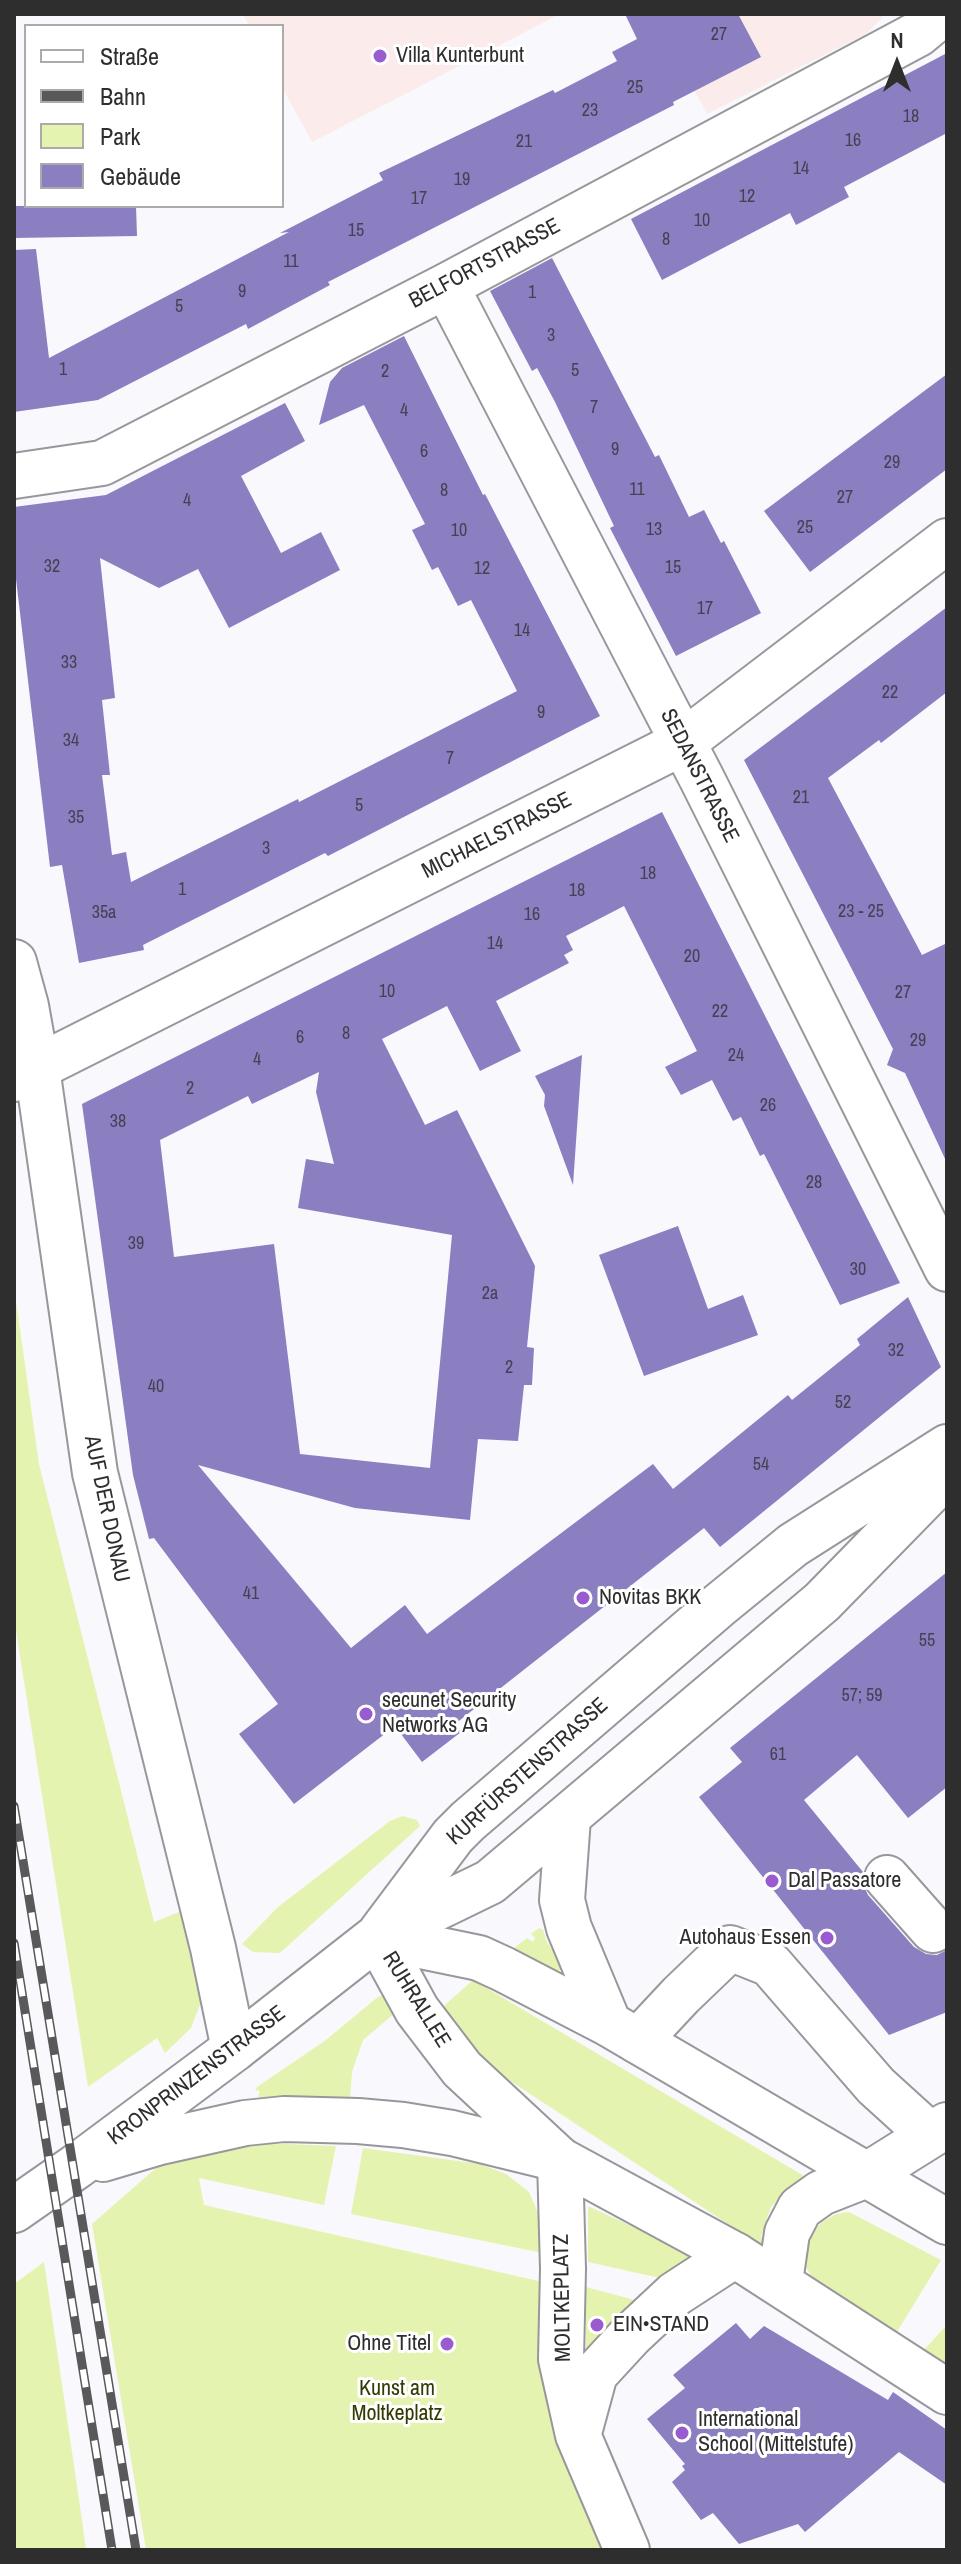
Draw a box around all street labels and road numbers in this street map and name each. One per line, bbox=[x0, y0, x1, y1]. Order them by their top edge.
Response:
street label: BELFORTSTRASSE bbox=[405, 213, 565, 315]
street label: SEDANSTRASSE bbox=[654, 705, 744, 847]
street label: MICHAELSTRASSE bbox=[418, 787, 576, 885]
street label: AUF DER DONAU bbox=[78, 1433, 134, 1585]
street label: KURFÜRSTENSTRASSE bbox=[442, 1693, 614, 1851]
street label: RUHRALLEE bbox=[376, 1947, 456, 2053]
street label: KRONPRINZENSTRASSE bbox=[103, 2001, 291, 2151]
street label: MOLTKEPLATZ bbox=[549, 2234, 577, 2362]

